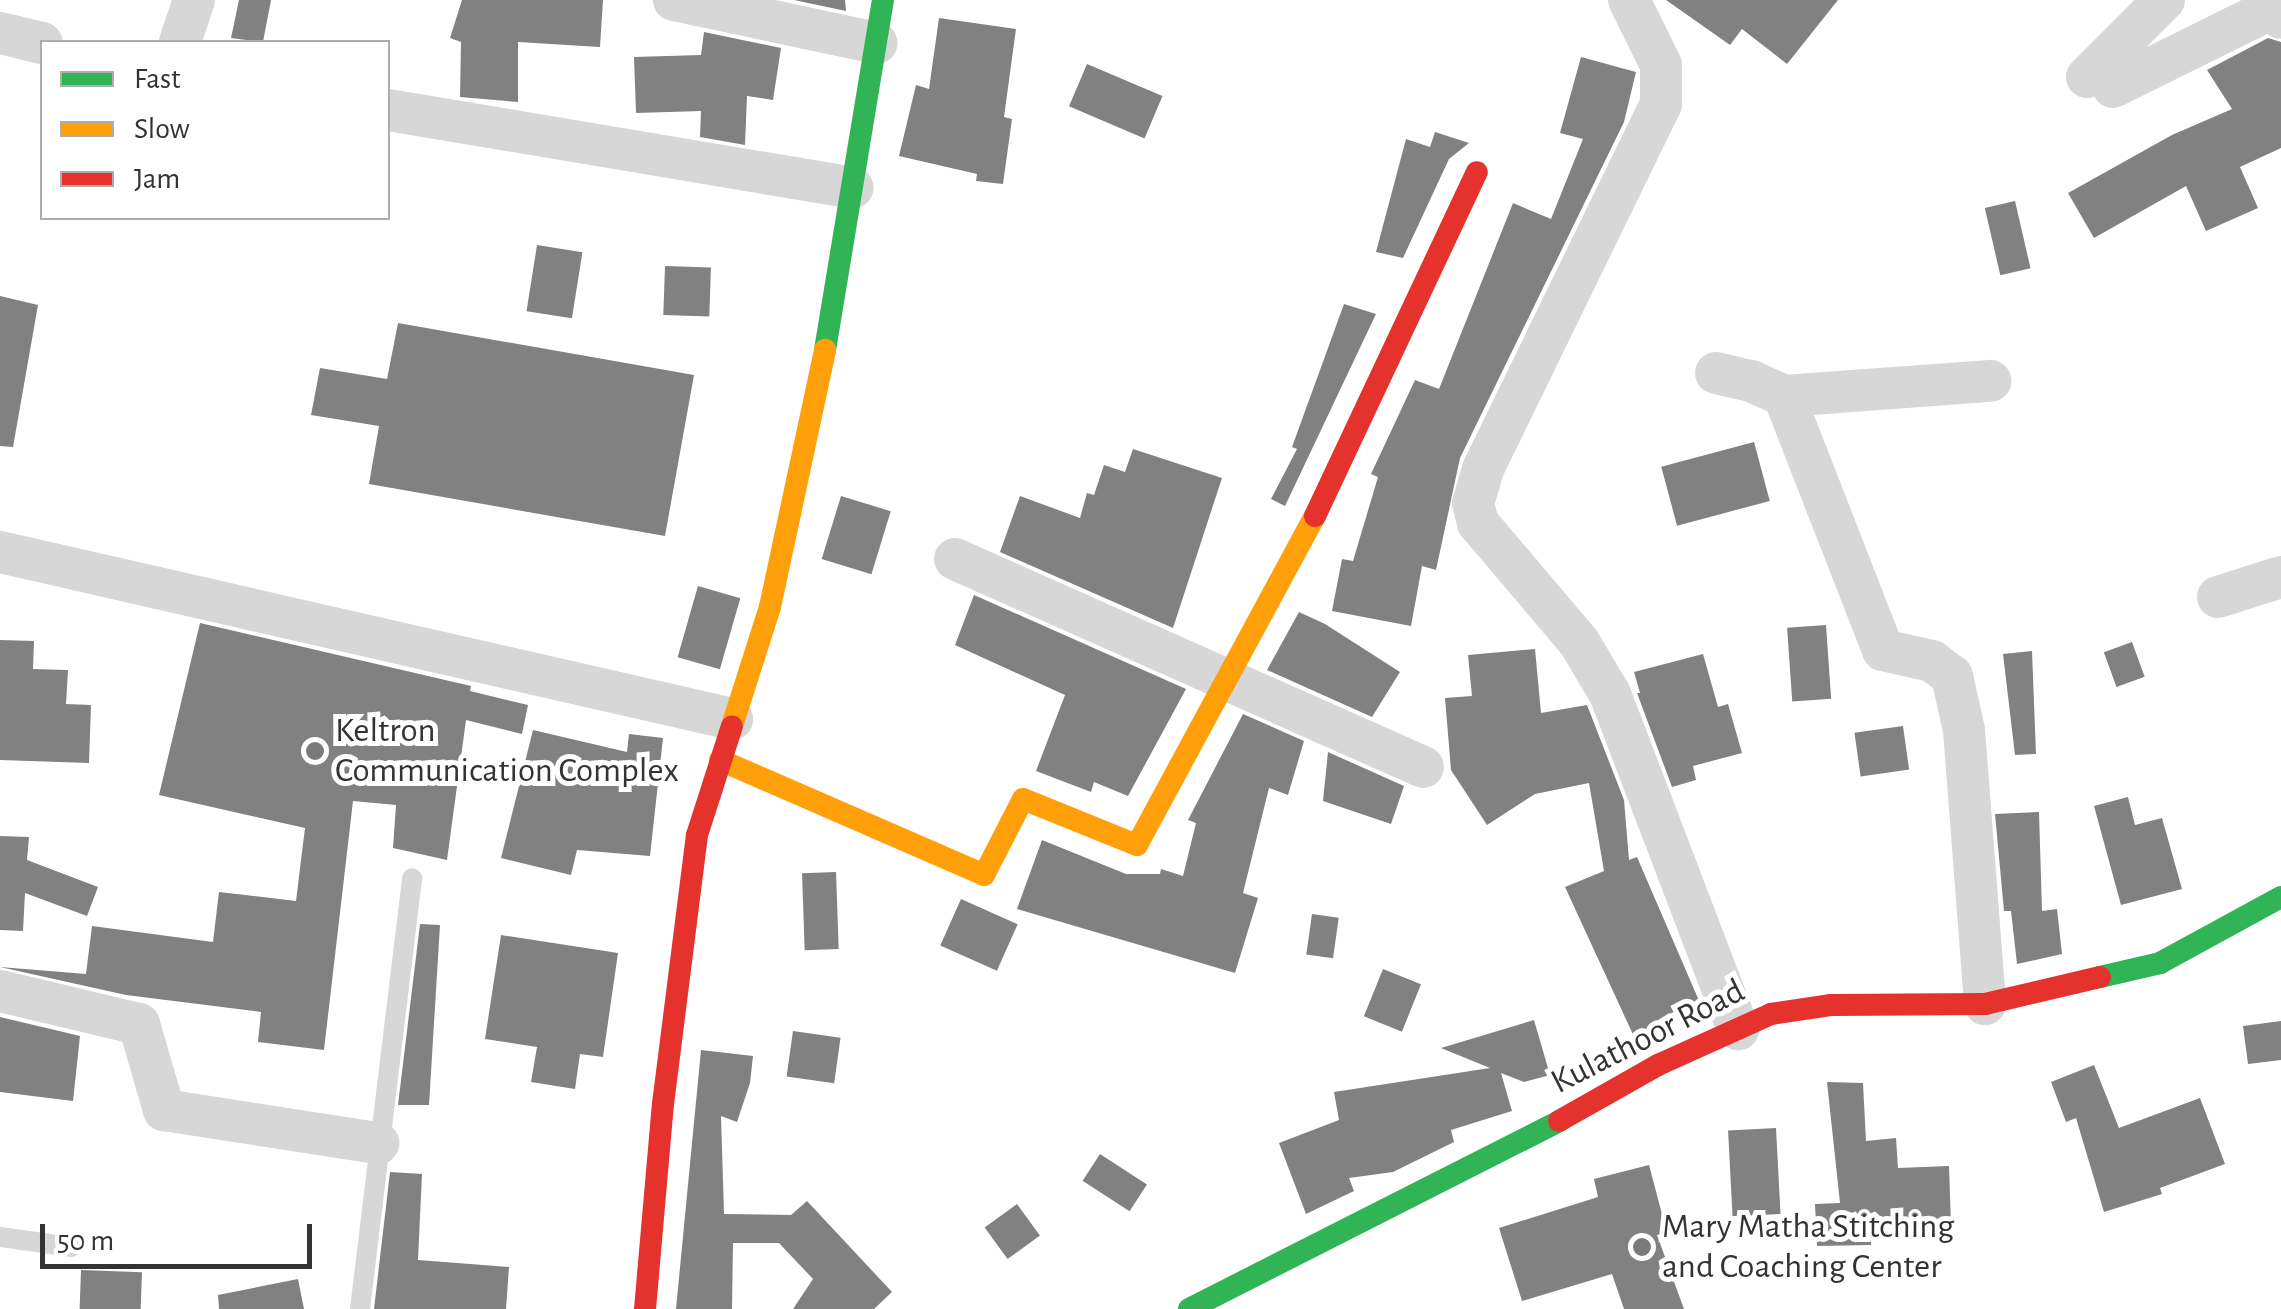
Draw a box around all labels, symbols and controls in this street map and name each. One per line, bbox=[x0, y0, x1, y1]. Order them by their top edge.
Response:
legend bbox=[40, 40, 390, 220]
text: Fast bbox=[134, 64, 181, 94]
text: Slow bbox=[134, 114, 190, 144]
text: Jam bbox=[134, 164, 180, 194]
place label: Keltron Communication Complex bbox=[335, 710, 679, 792]
marker: Keltron Communication Complex bbox=[304, 740, 326, 762]
street label: Kulathoor Road bbox=[1544, 970, 1752, 1104]
scale bar bbox=[45, 1204, 318, 1266]
place label: Mary Matha Stitching and Coaching Center bbox=[1662, 1206, 1954, 1288]
text: 50 m bbox=[57, 1226, 114, 1256]
marker: Mary Matha Stitching and Coaching Center bbox=[1631, 1236, 1653, 1258]

